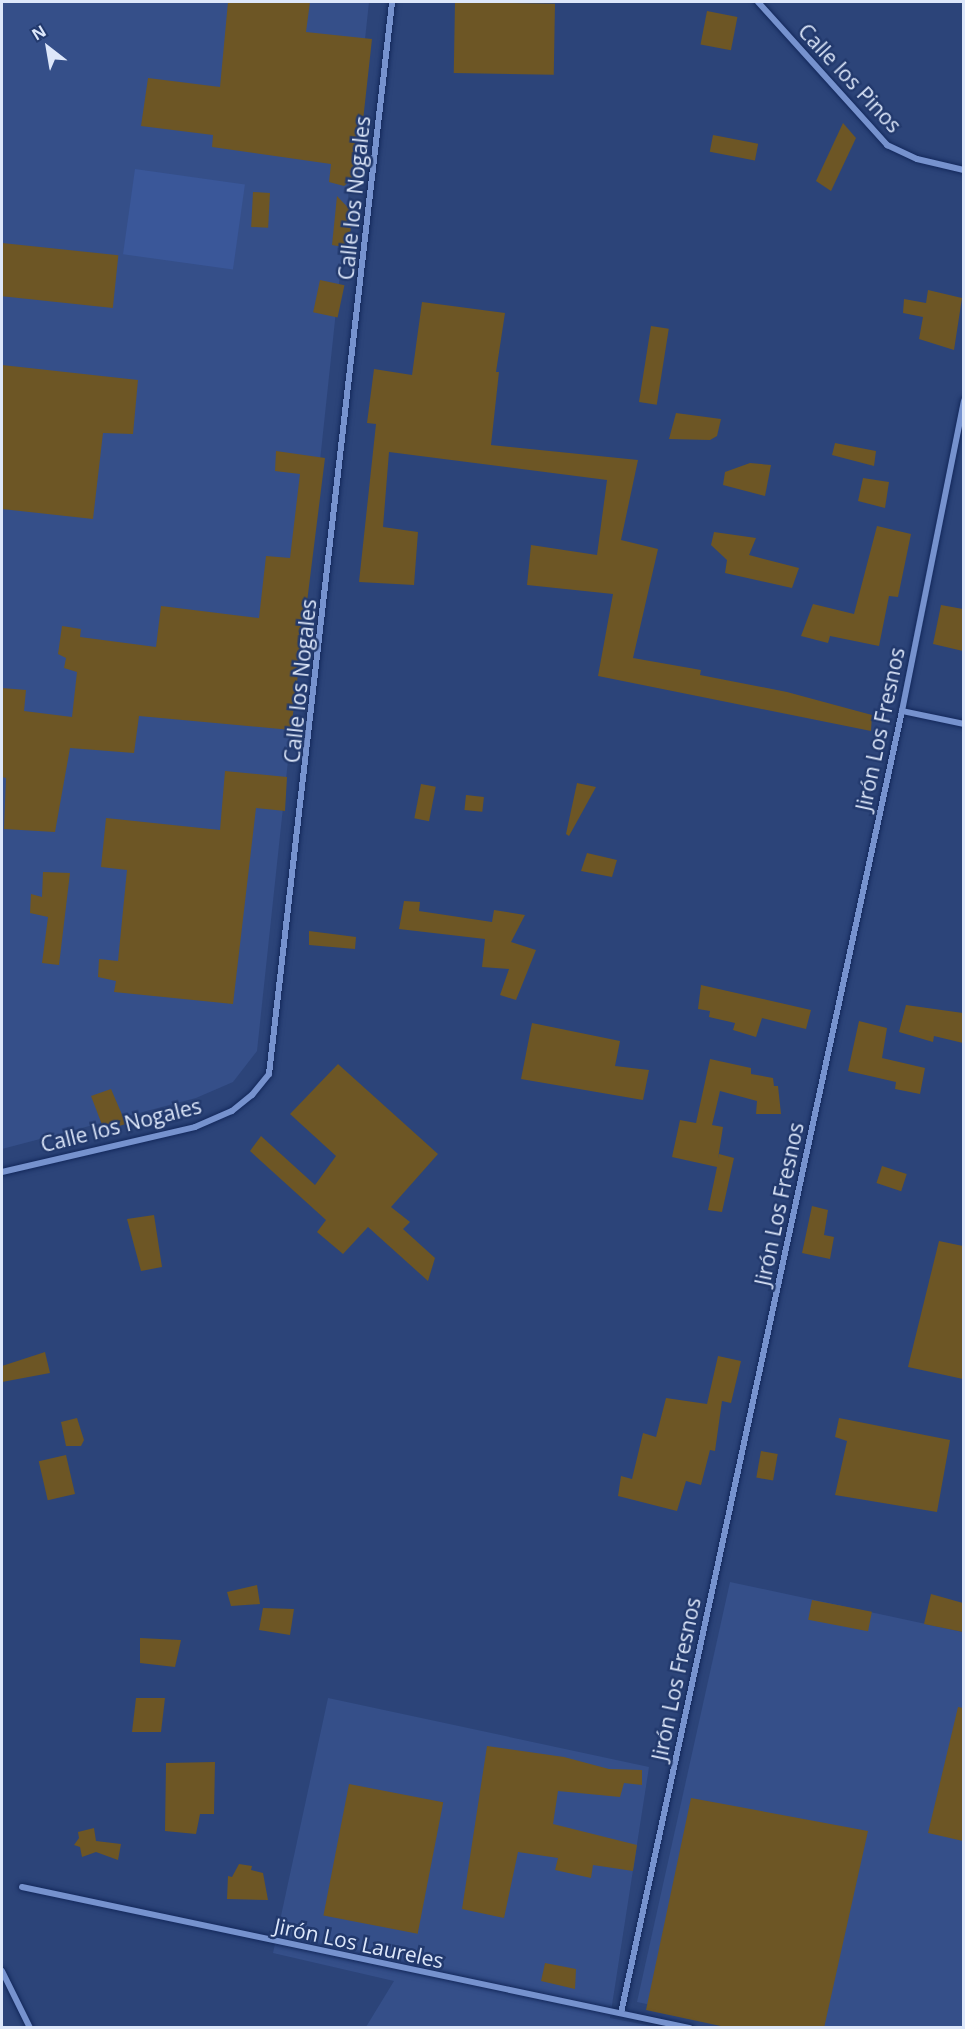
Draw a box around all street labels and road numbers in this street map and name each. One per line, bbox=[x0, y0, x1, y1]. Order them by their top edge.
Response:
street label: Calle los Pinos bbox=[793, 18, 907, 138]
street label: Calle los Nogales bbox=[333, 115, 375, 281]
street label: Calle los Nogales bbox=[279, 598, 321, 764]
street label: Jirón Los Fresnos bbox=[850, 645, 910, 813]
street label: Calle los Nogales bbox=[38, 1093, 204, 1157]
street label: Jirón Los Fresnos bbox=[749, 1120, 809, 1288]
street label: Jirón Los Fresnos bbox=[646, 1595, 706, 1763]
street label: Jirón Los Laureles bbox=[272, 1913, 446, 1973]

